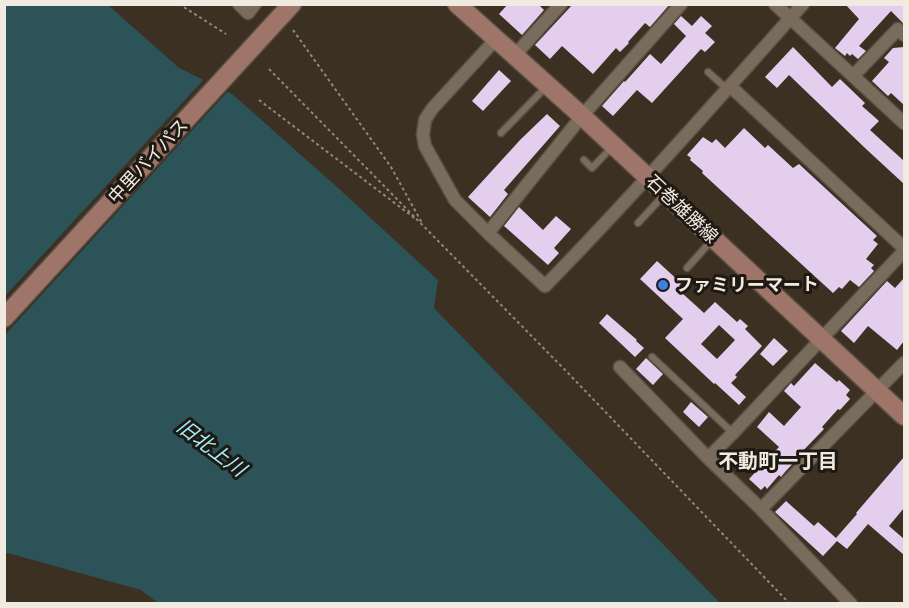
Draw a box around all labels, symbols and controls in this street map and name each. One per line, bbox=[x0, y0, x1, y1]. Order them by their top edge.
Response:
street label: 中里バイパス bbox=[103, 113, 193, 209]
street label: 石巻雄勝線 bbox=[641, 170, 723, 248]
place label: ファミリーマート bbox=[675, 273, 819, 297]
marker: ファミリーマート bbox=[656, 278, 670, 292]
water label: 旧北上川 bbox=[171, 413, 253, 484]
district label: 不動町一丁目 bbox=[718, 448, 838, 475]

